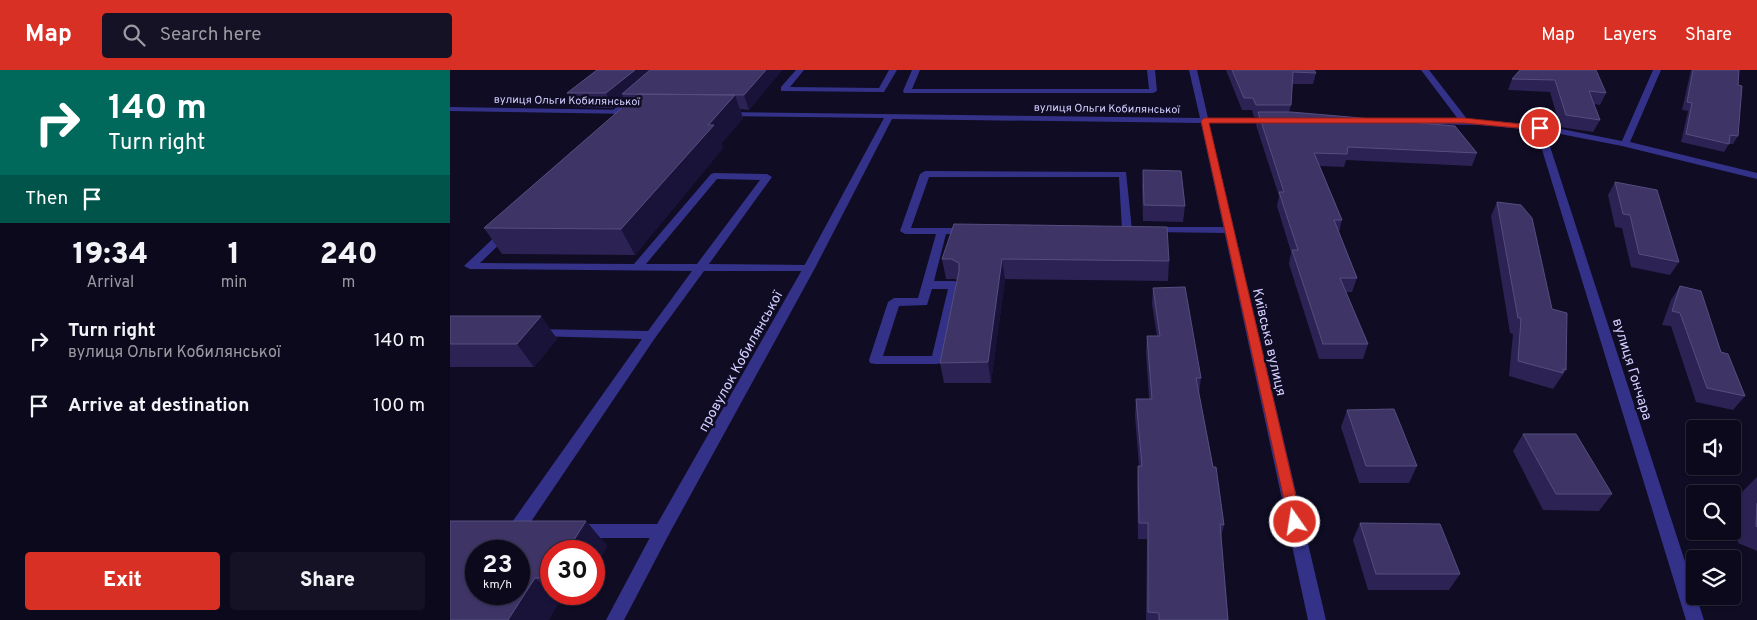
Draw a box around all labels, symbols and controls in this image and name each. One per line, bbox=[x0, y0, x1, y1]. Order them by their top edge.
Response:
search box bbox=[102, 13, 452, 58]
text: Map bbox=[25, 20, 72, 50]
icon: search bbox=[120, 21, 148, 49]
text: Search here bbox=[160, 23, 261, 47]
text: Map bbox=[1541, 24, 1575, 47]
text: Layers bbox=[1603, 24, 1657, 47]
text: Share bbox=[1685, 24, 1732, 47]
text: 140 m bbox=[108, 87, 207, 131]
icon: right bbox=[25, 90, 90, 155]
street label: вулиця Ольги Кобилянської bbox=[494, 93, 640, 109]
street label: вулиця Ольги Кобилянської bbox=[1034, 101, 1180, 117]
pin bbox=[1519, 107, 1561, 149]
icon: arrive bbox=[1526, 114, 1554, 142]
text: Turn right bbox=[108, 130, 205, 157]
icon: arrive bbox=[78, 185, 106, 213]
text: Then bbox=[25, 187, 68, 211]
text: 19:34 bbox=[72, 237, 148, 274]
text: 1 bbox=[228, 237, 240, 274]
text: 240 bbox=[320, 237, 378, 274]
text: Arrival bbox=[86, 273, 134, 293]
text: min bbox=[221, 273, 247, 293]
text: m bbox=[342, 273, 355, 293]
street label: Київська вулиця bbox=[1248, 287, 1289, 398]
street label: провулок Кобилянської bbox=[696, 288, 787, 435]
street label: вулиця Гончара bbox=[1608, 317, 1655, 422]
text: Turn right bbox=[68, 319, 156, 343]
icon: right bbox=[25, 327, 53, 355]
text: 140 m bbox=[374, 329, 425, 353]
text: вулиця Ольги Кобилянської bbox=[68, 343, 281, 363]
icon: arrive bbox=[25, 392, 53, 420]
text: Arrive at destination bbox=[68, 394, 249, 418]
text: 100 m bbox=[373, 394, 425, 418]
map controls bbox=[1686, 420, 1741, 605]
button: sound bbox=[1686, 420, 1741, 475]
button: search bbox=[1686, 485, 1741, 540]
position arrow bbox=[1268, 495, 1320, 547]
speed limit sign: 30 bbox=[540, 540, 605, 605]
text: 23 bbox=[482, 550, 513, 582]
button: layers bbox=[1686, 550, 1741, 605]
button: Exit bbox=[25, 552, 220, 610]
button: Share bbox=[230, 552, 425, 610]
text: km/h bbox=[483, 577, 512, 593]

